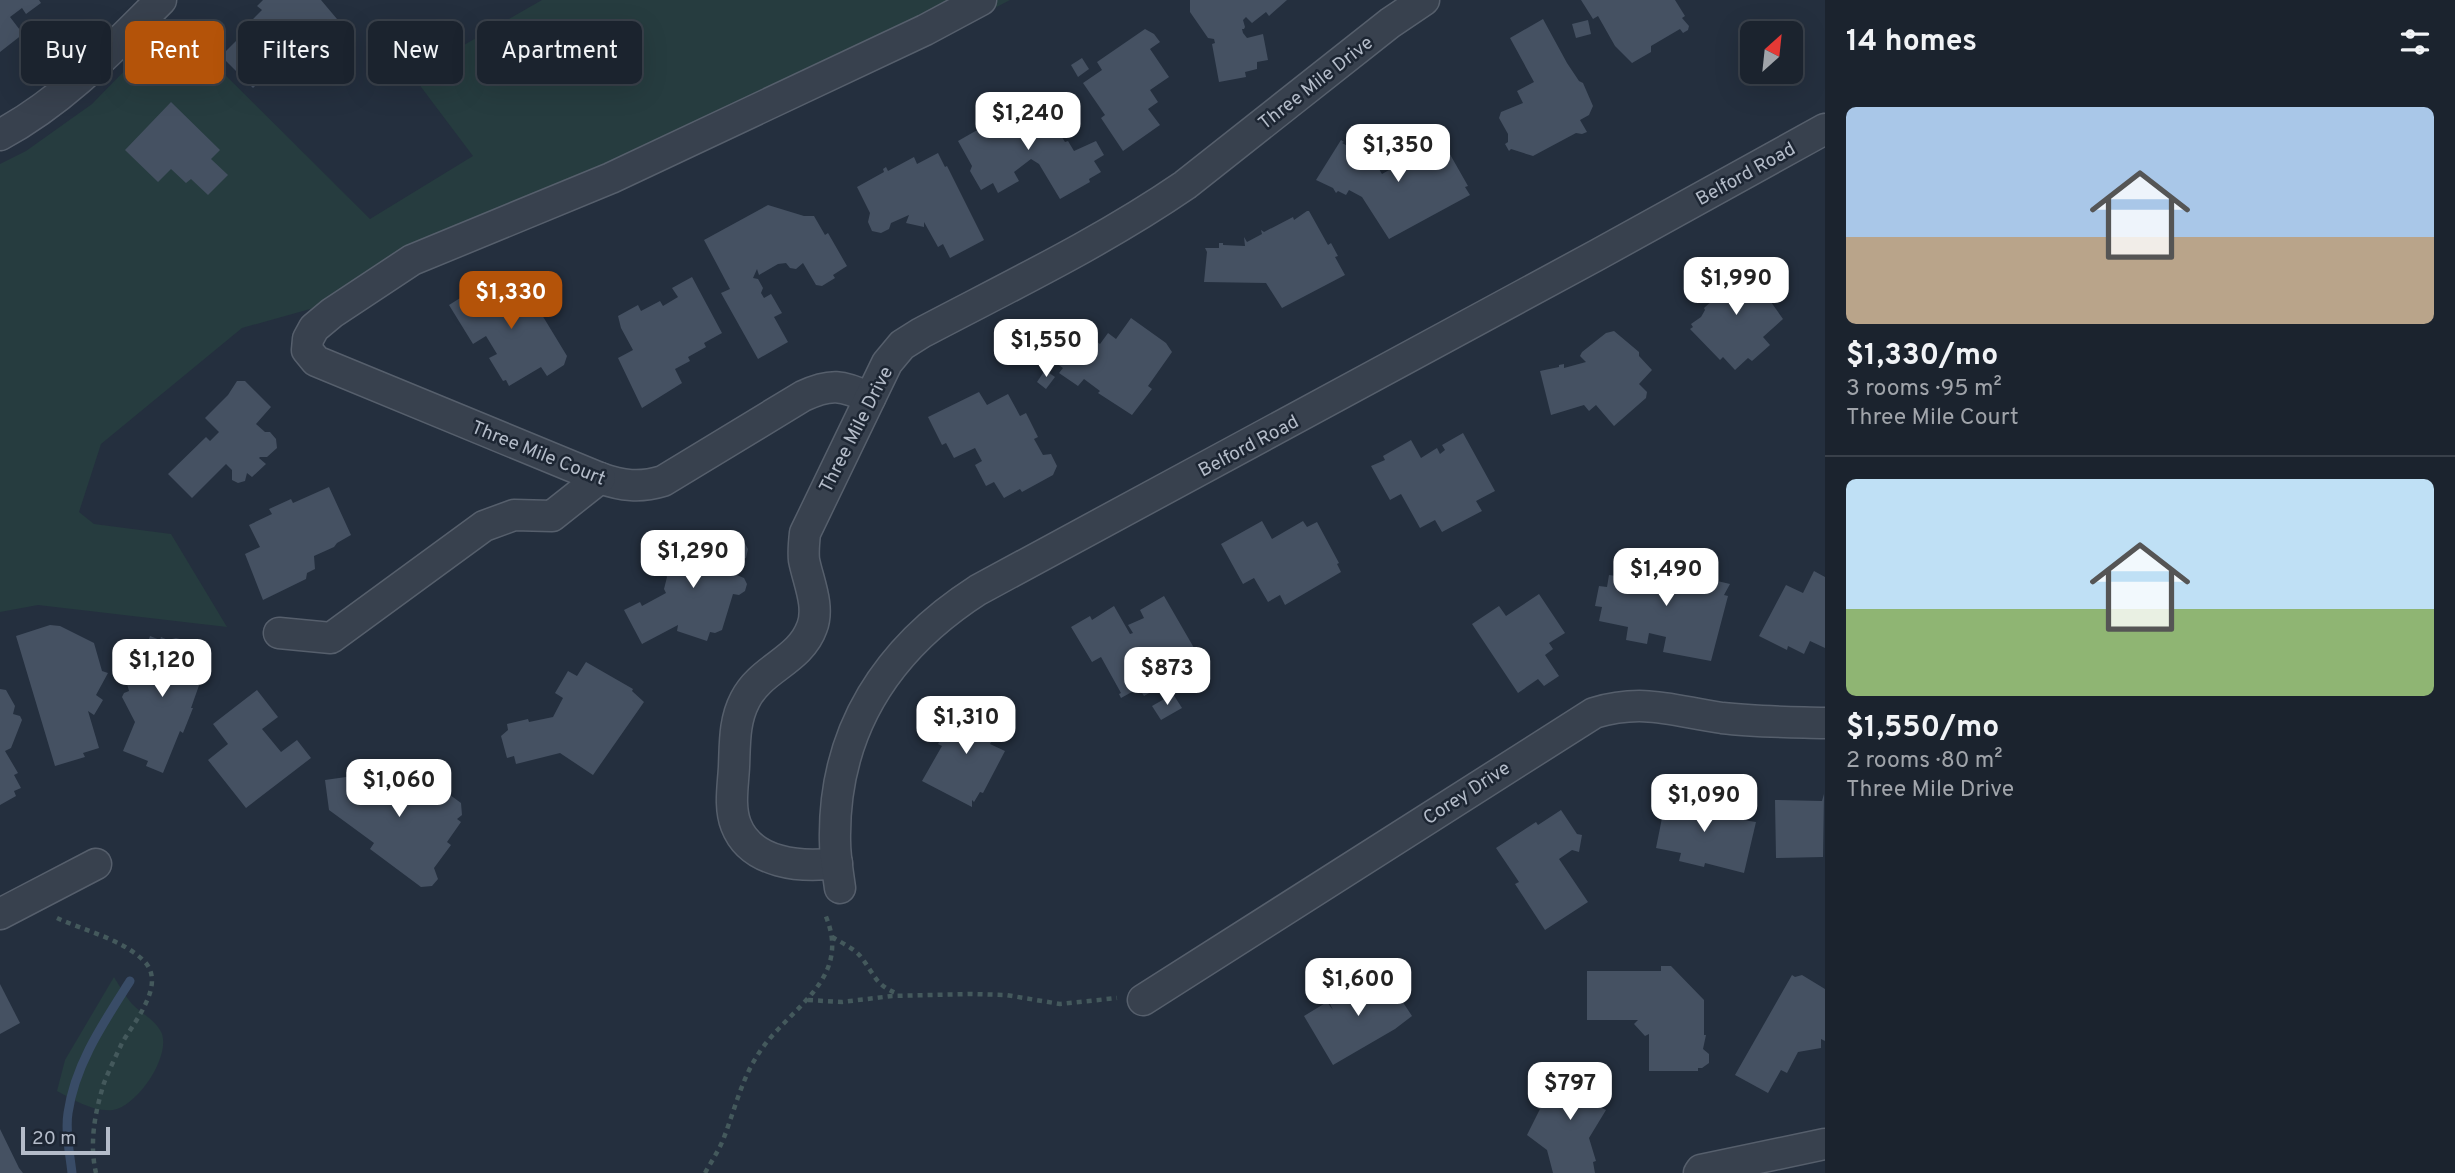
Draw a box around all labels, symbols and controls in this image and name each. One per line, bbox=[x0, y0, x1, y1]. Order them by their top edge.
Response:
chip: Buy bbox=[21, 21, 111, 84]
chip: Rent bbox=[125, 21, 224, 84]
chip: Filters bbox=[238, 21, 354, 84]
chip: New bbox=[368, 21, 463, 84]
chip: Apartment bbox=[477, 21, 642, 84]
north arrow bbox=[1740, 21, 1802, 84]
map controls bbox=[1740, 21, 1803, 84]
icon: filters bbox=[2396, 23, 2434, 61]
text: 14 homes bbox=[1846, 24, 1977, 61]
street label: Three Mile Drive bbox=[1254, 31, 1378, 136]
pin: $1,240 bbox=[971, 92, 1085, 152]
text: $1,240 bbox=[991, 100, 1065, 129]
pin: $1,350 bbox=[1341, 124, 1455, 184]
text: $1,350 bbox=[1362, 132, 1434, 161]
street label: Belford Road bbox=[1692, 138, 1800, 212]
icon: home bbox=[2077, 152, 2203, 278]
pin: $1,990 bbox=[1679, 258, 1793, 317]
text: $1,990 bbox=[1700, 265, 1772, 294]
pin: $1,330 bbox=[454, 272, 568, 331]
text: $1,330 bbox=[475, 279, 547, 308]
pin: $1,550 bbox=[989, 320, 1103, 379]
text: $1,550 bbox=[1010, 327, 1082, 356]
text: $1,330/mo bbox=[1846, 338, 1998, 375]
street label: Three Mile Drive bbox=[815, 363, 899, 497]
text: 3 rooms · 95 m² bbox=[1846, 375, 2002, 404]
text: Three Mile Court bbox=[1846, 404, 2019, 433]
street label: Belford Road bbox=[1195, 410, 1303, 483]
street label: Three Mile Court bbox=[468, 416, 609, 492]
icon: home bbox=[2077, 524, 2203, 650]
pin: $1,290 bbox=[636, 530, 750, 590]
text: $1,290 bbox=[657, 538, 729, 567]
pin: $1,490 bbox=[1609, 548, 1723, 608]
text: $1,490 bbox=[1629, 556, 1703, 585]
pin: $1,120 bbox=[105, 640, 219, 699]
text: $1,120 bbox=[128, 647, 196, 676]
pin: $873 bbox=[1126, 648, 1208, 707]
text: $873 bbox=[1140, 655, 1194, 684]
pin: $1,310 bbox=[909, 696, 1023, 756]
text: $1,310 bbox=[932, 704, 1000, 733]
text: $1,550/mo bbox=[1846, 710, 1999, 747]
text: 2 rooms · 80 m² bbox=[1846, 747, 2003, 776]
street label: Corey Drive bbox=[1419, 757, 1515, 831]
pin: $1,060 bbox=[342, 760, 456, 819]
text: $1,060 bbox=[362, 767, 436, 796]
pin: $1,090 bbox=[1647, 774, 1761, 834]
text: Three Mile Drive bbox=[1846, 776, 2014, 805]
text: $1,090 bbox=[1667, 782, 1741, 811]
pin: $1,600 bbox=[1301, 958, 1415, 1018]
text: $1,600 bbox=[1321, 966, 1395, 995]
pin: $797 bbox=[1529, 1062, 1611, 1122]
text: $797 bbox=[1544, 1070, 1596, 1099]
scale bar bbox=[21, 1124, 110, 1156]
text: 20 m bbox=[32, 1127, 76, 1151]

